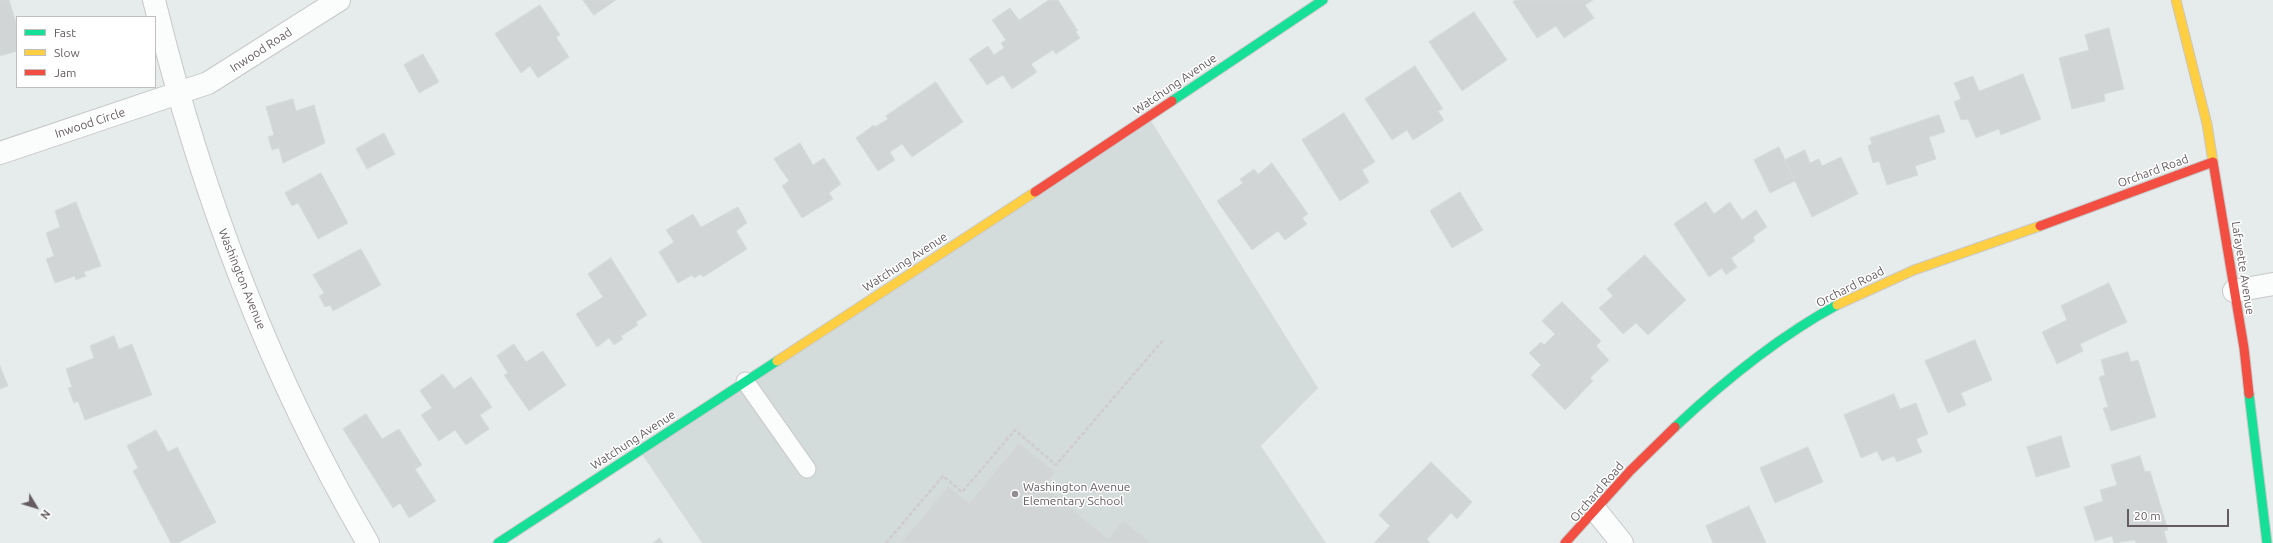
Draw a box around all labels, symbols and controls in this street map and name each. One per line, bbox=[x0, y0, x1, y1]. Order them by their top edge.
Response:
legend bbox=[16, 16, 156, 88]
street label: Inwood Road bbox=[227, 25, 295, 75]
text: Fast bbox=[54, 26, 76, 39]
text: Slow bbox=[54, 46, 80, 59]
street label: Watchung Avenue bbox=[1130, 51, 1220, 117]
text: Jam bbox=[54, 66, 76, 79]
street label: Inwood Circle bbox=[53, 105, 127, 141]
street label: Orchard Road bbox=[2116, 152, 2190, 190]
street label: Lafayette Avenue bbox=[2228, 220, 2258, 316]
street label: Washington Avenue bbox=[215, 226, 269, 332]
street label: Watchung Avenue bbox=[860, 229, 950, 295]
street label: Orchard Road bbox=[1814, 264, 1886, 310]
street label: Watchung Avenue bbox=[588, 407, 678, 473]
street label: Orchard Road bbox=[1567, 459, 1627, 525]
place label: Washington Avenue Elementary School bbox=[1023, 480, 1130, 508]
north arrow bbox=[16, 487, 56, 527]
marker: Washington Avenue Elementary School bbox=[1010, 489, 1020, 499]
scale bar bbox=[2129, 501, 2231, 527]
text: N bbox=[38, 507, 53, 521]
text: 20 m bbox=[2134, 509, 2161, 522]

